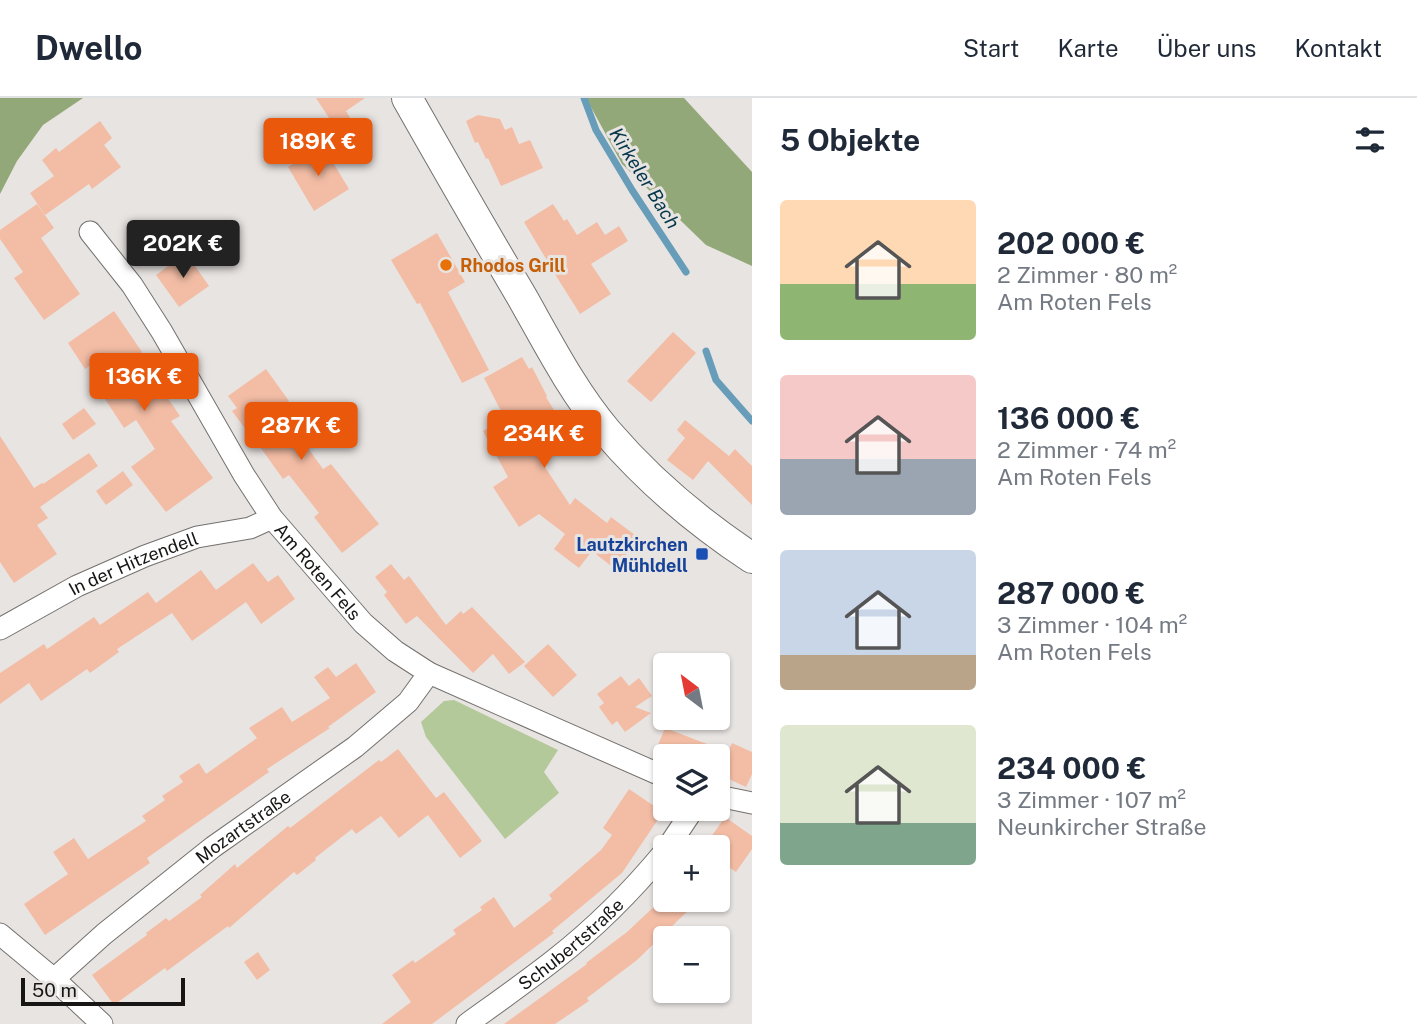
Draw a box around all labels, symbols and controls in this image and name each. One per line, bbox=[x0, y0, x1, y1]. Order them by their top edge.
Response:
text: Dwello bbox=[35, 29, 143, 67]
text: Start bbox=[963, 34, 1019, 62]
text: Karte bbox=[1057, 34, 1119, 62]
text: Über uns bbox=[1157, 34, 1256, 62]
text: Kontakt bbox=[1294, 34, 1382, 62]
pin: 189K € bbox=[261, 118, 375, 178]
icon: filters bbox=[1351, 121, 1389, 159]
text: 5 Objekte bbox=[780, 122, 920, 158]
water label: Kirkeler Bach bbox=[605, 123, 685, 233]
text: 189K € bbox=[279, 127, 357, 154]
pin: 202K € bbox=[126, 220, 240, 280]
text: 202 000 € bbox=[997, 225, 1145, 261]
icon: home bbox=[836, 228, 920, 312]
text: 202K € bbox=[143, 229, 223, 256]
place label: Rhodos Grill bbox=[460, 255, 566, 276]
marker: Rhodos Grill bbox=[438, 257, 454, 273]
text: 2 Zimmer · 80 m² bbox=[997, 261, 1177, 288]
text: Am Roten Fels bbox=[997, 288, 1152, 315]
pin: 136K € bbox=[87, 354, 201, 413]
text: 136K € bbox=[106, 362, 182, 389]
text: 136 000 € bbox=[997, 400, 1140, 436]
pin: 287K € bbox=[244, 402, 358, 462]
icon: home bbox=[836, 403, 920, 487]
pin: 234K € bbox=[487, 410, 601, 470]
text: 287K € bbox=[261, 411, 341, 438]
text: 234K € bbox=[503, 419, 585, 446]
text: 2 Zimmer · 74 m² bbox=[997, 436, 1176, 463]
text: Am Roten Fels bbox=[997, 463, 1152, 490]
street label: Am Roten Fels bbox=[271, 519, 366, 624]
street label: In der Hitzendell bbox=[65, 527, 201, 599]
place label: Lautzkirchen Mühldell bbox=[576, 534, 688, 576]
marker: Lautzkirchen Mühldell bbox=[694, 546, 710, 562]
text: 287 000 € bbox=[997, 575, 1145, 611]
icon: home bbox=[836, 578, 920, 662]
text: 3 Zimmer · 104 m² bbox=[997, 611, 1187, 638]
text: Am Roten Fels bbox=[997, 638, 1152, 665]
north arrow bbox=[653, 653, 730, 730]
map controls bbox=[653, 653, 730, 1003]
button: layers bbox=[653, 744, 730, 821]
text: 234 000 € bbox=[997, 750, 1146, 786]
icon: home bbox=[836, 753, 920, 837]
street label: Mozartstraße bbox=[191, 785, 294, 867]
text: 3 Zimmer · 107 m² bbox=[997, 786, 1186, 813]
text: Neunkircher Straße bbox=[997, 813, 1207, 840]
button: + bbox=[653, 835, 730, 912]
street label: Schubertstraße bbox=[514, 894, 627, 994]
button: − bbox=[653, 926, 730, 1003]
scale bar bbox=[21, 975, 186, 1007]
text: 50 m bbox=[32, 979, 77, 1001]

